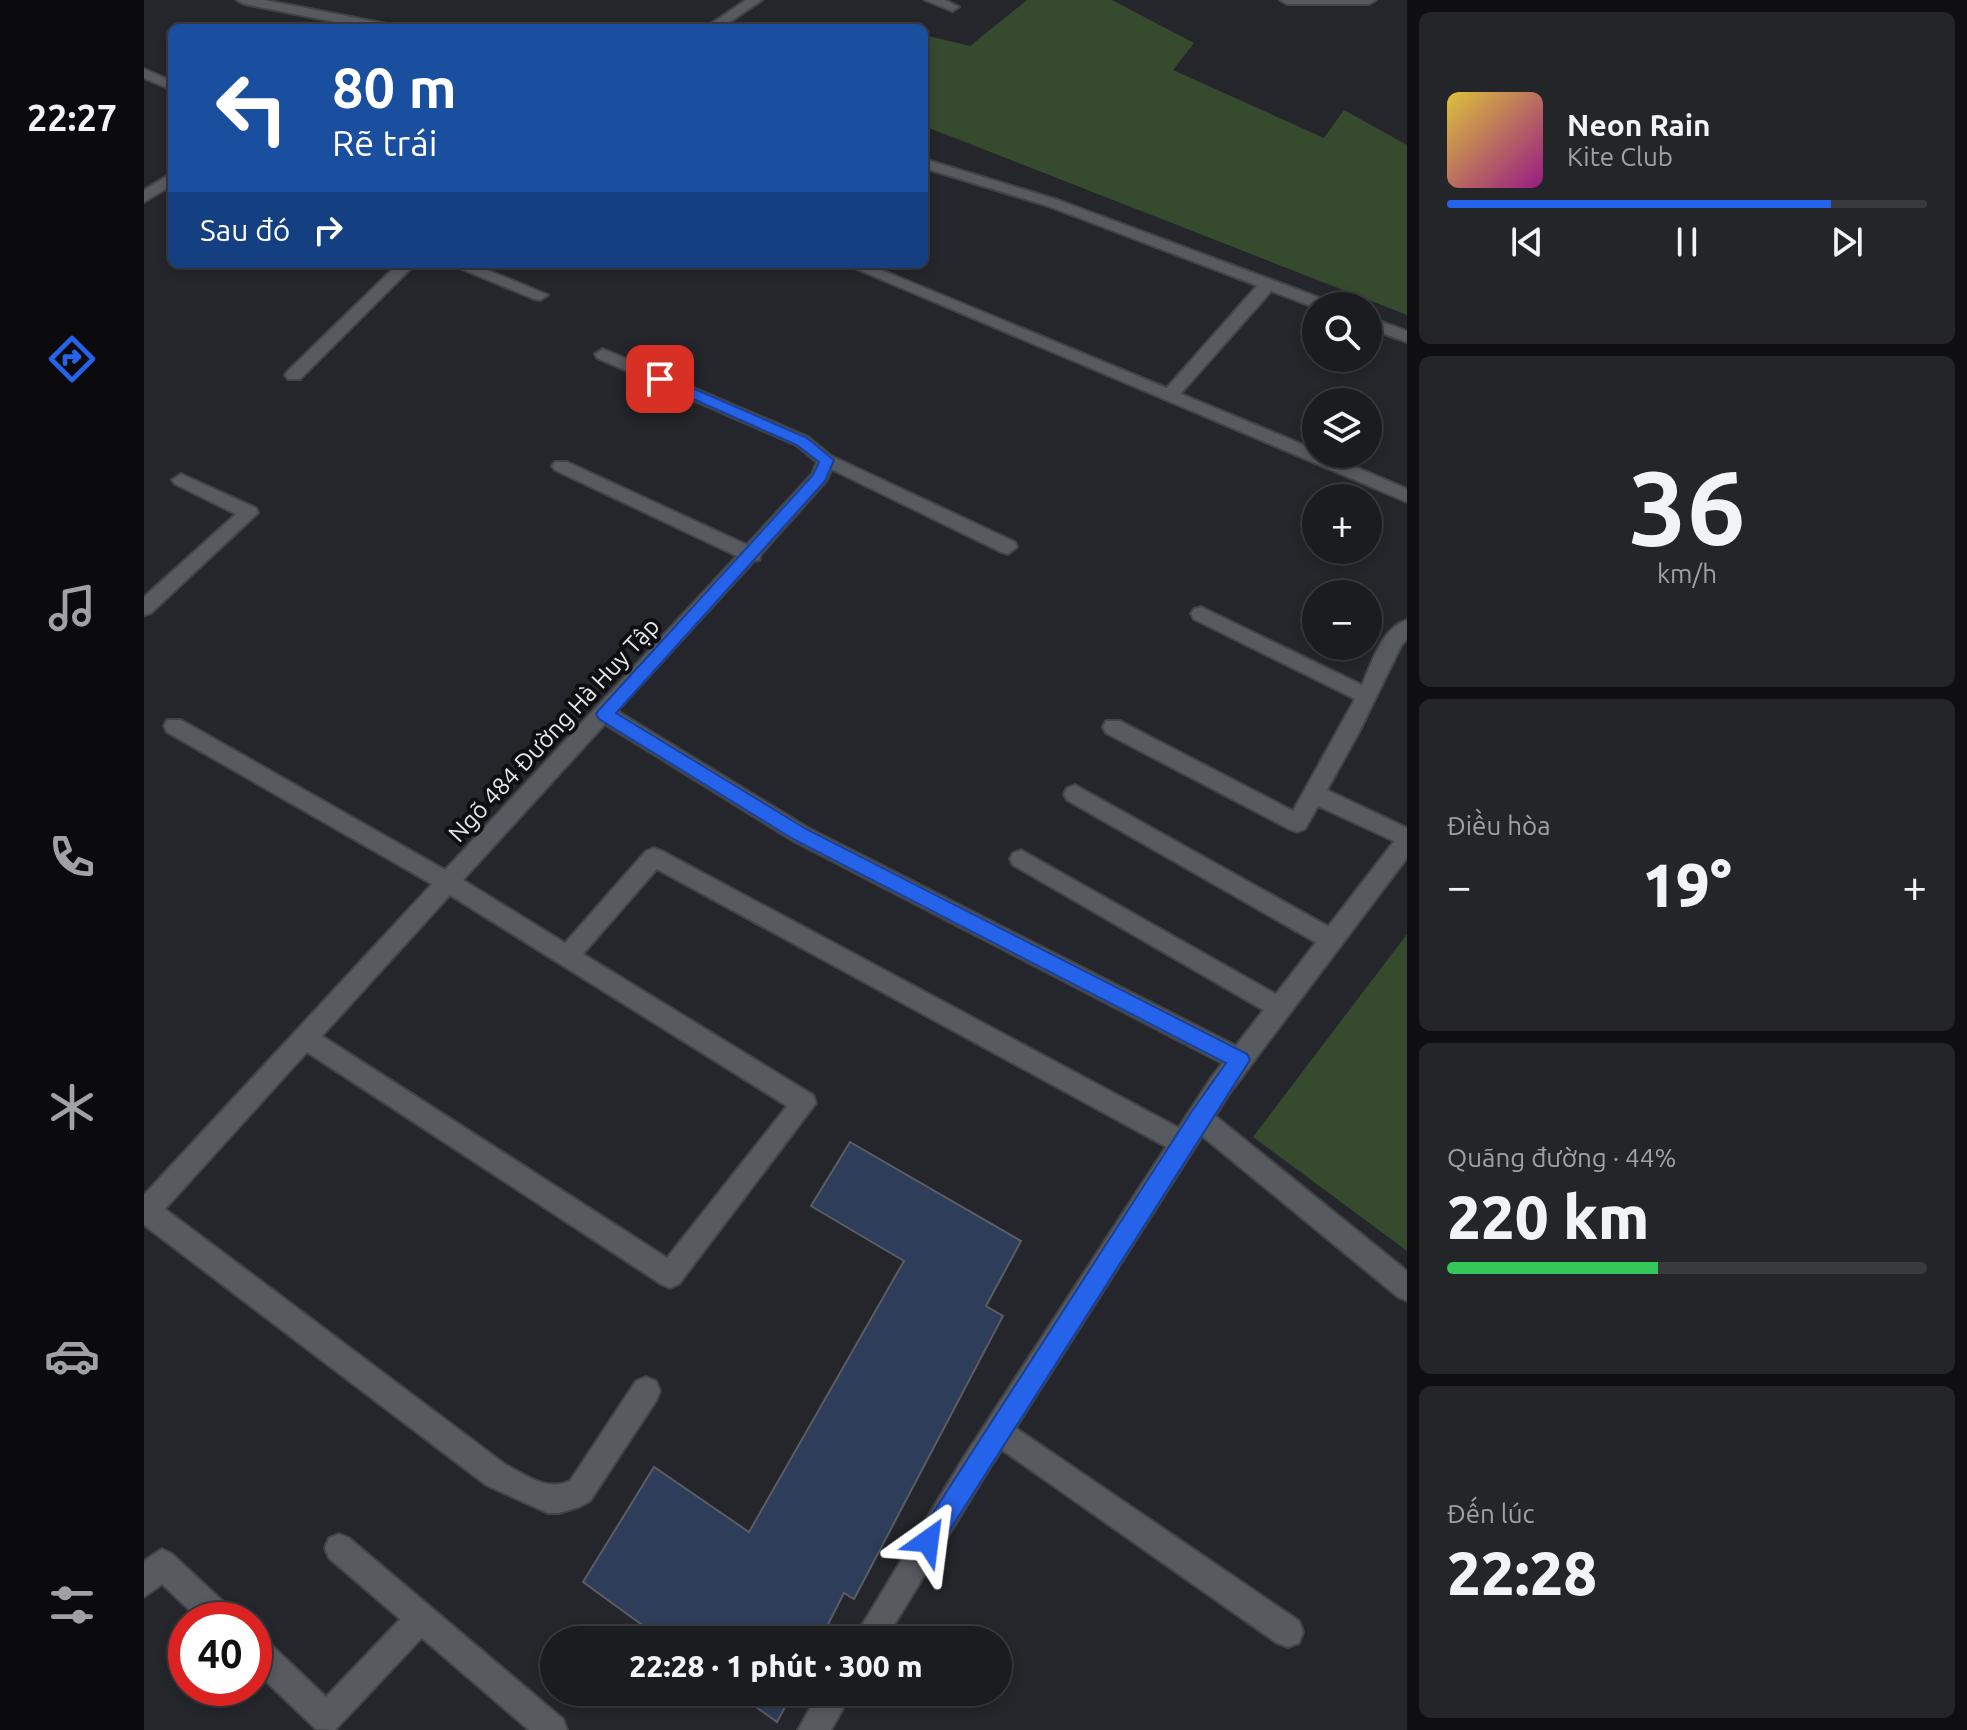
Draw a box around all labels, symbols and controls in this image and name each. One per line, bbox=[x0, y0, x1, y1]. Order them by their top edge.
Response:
icon: left bbox=[200, 56, 304, 160]
text: 80 m bbox=[332, 56, 457, 119]
text: 22:27 bbox=[27, 97, 117, 138]
text: Neon Rain bbox=[1567, 108, 1711, 142]
text: Rẽ trái bbox=[332, 122, 437, 163]
text: Kite Club bbox=[1567, 142, 1673, 171]
icon: right bbox=[306, 208, 350, 252]
text: Sau đó bbox=[200, 213, 290, 247]
icon: previous bbox=[1505, 220, 1549, 264]
icon: pause bbox=[1665, 220, 1709, 264]
icon: next bbox=[1825, 220, 1869, 264]
map controls bbox=[1302, 292, 1382, 660]
button: search bbox=[1302, 292, 1382, 372]
icon: directions bbox=[44, 331, 100, 387]
pin bbox=[626, 345, 694, 413]
icon: arrive bbox=[638, 357, 682, 401]
button: layers bbox=[1302, 388, 1382, 468]
text: 36 bbox=[1628, 448, 1746, 565]
button: + bbox=[1302, 484, 1382, 564]
text: km/h bbox=[1657, 559, 1717, 588]
icon: music bbox=[44, 580, 100, 636]
button: − bbox=[1302, 580, 1382, 660]
street label: Ngõ 484 Đường Hà Huy Tập bbox=[443, 612, 664, 847]
text: Điều hòa bbox=[1447, 811, 1551, 840]
icon: phone bbox=[44, 829, 100, 885]
text: 19° bbox=[1642, 851, 1732, 918]
text: − bbox=[1447, 861, 1472, 910]
text: + bbox=[1902, 861, 1927, 910]
icon: climate bbox=[44, 1079, 100, 1135]
text: Quãng đường · 44% bbox=[1447, 1143, 1676, 1172]
text: 220 km bbox=[1447, 1183, 1649, 1250]
icon: car bbox=[44, 1328, 100, 1384]
position arrow bbox=[886, 1499, 970, 1583]
text: Đến lúc bbox=[1447, 1499, 1535, 1528]
text: 22:28 bbox=[1447, 1539, 1597, 1606]
icon: filters bbox=[44, 1577, 100, 1633]
speed limit sign: 40 bbox=[168, 1602, 272, 1706]
text: 22:28 · 1 phút · 300 m bbox=[629, 1649, 923, 1683]

